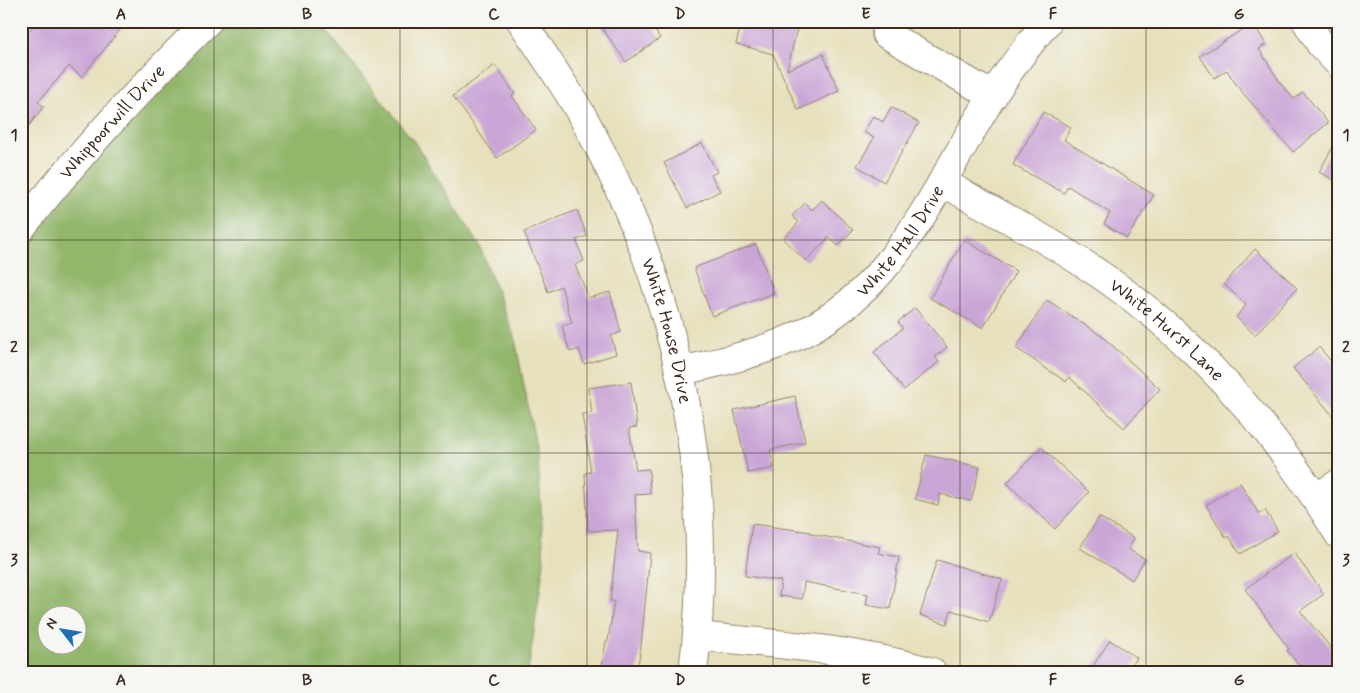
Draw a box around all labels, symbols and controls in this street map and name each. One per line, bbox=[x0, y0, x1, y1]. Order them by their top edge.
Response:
text: A bbox=[116, 4, 126, 25]
text: B bbox=[302, 4, 312, 25]
text: C bbox=[488, 4, 500, 25]
text: D bbox=[674, 4, 686, 25]
text: E bbox=[861, 4, 871, 25]
text: F bbox=[1049, 4, 1058, 25]
text: G bbox=[1234, 4, 1245, 25]
street label: Whippoorwill Drive bbox=[53, 59, 171, 185]
text: 1 bbox=[10, 125, 18, 146]
text: 1 bbox=[1342, 125, 1350, 146]
street label: White Hall Drive bbox=[851, 181, 950, 303]
street label: White House Drive bbox=[635, 255, 698, 406]
street label: White Hurst Lane bbox=[1104, 273, 1230, 387]
text: 2 bbox=[10, 337, 18, 358]
text: 2 bbox=[1342, 337, 1350, 358]
text: 3 bbox=[10, 550, 18, 571]
text: 3 bbox=[1342, 550, 1350, 571]
north arrow bbox=[38, 606, 88, 656]
text: N bbox=[42, 615, 62, 632]
text: A bbox=[116, 670, 126, 691]
text: B bbox=[302, 670, 312, 691]
text: C bbox=[488, 670, 500, 691]
text: D bbox=[674, 670, 686, 691]
text: E bbox=[861, 670, 871, 691]
text: F bbox=[1049, 670, 1058, 691]
text: G bbox=[1234, 670, 1245, 691]

